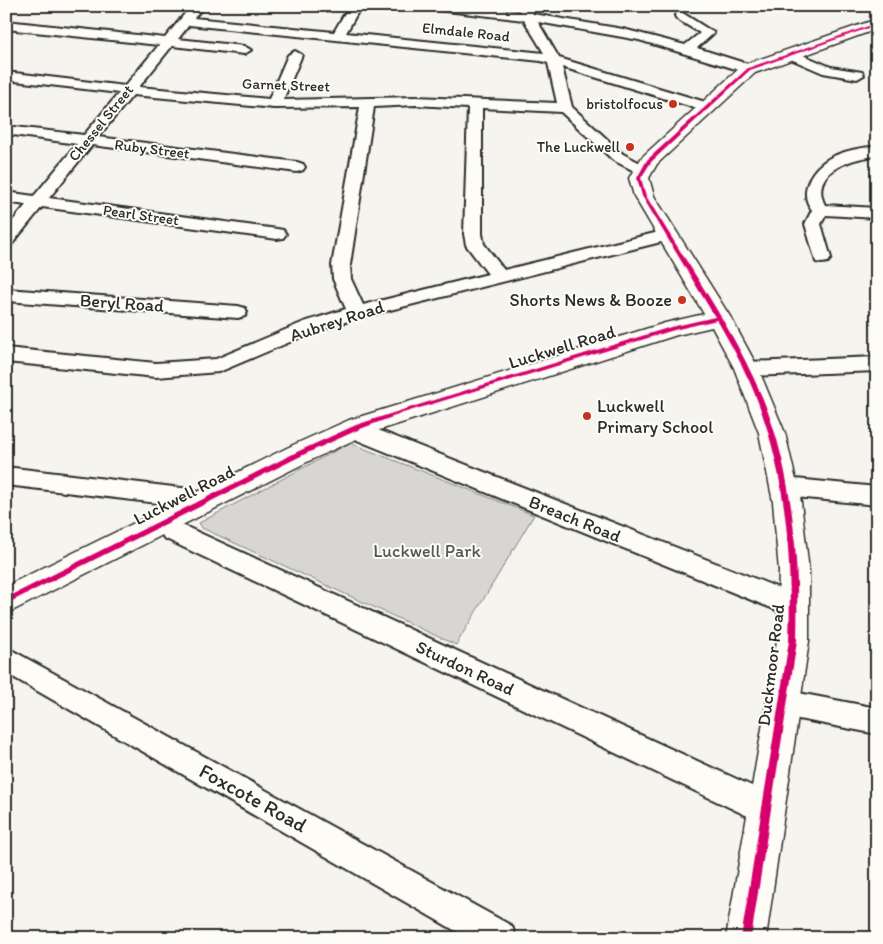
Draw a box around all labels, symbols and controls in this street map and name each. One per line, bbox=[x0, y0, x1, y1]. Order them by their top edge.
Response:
street label: Elmdale Road bbox=[421, 18, 511, 46]
street label: Garnet Street bbox=[242, 74, 331, 96]
street label: Chessel Street bbox=[65, 81, 138, 165]
place label: bristolfocus bbox=[586, 95, 663, 113]
marker: bristolfocus bbox=[667, 98, 679, 110]
street label: Ruby Street bbox=[113, 135, 191, 163]
place label: The Luckwell bbox=[537, 138, 621, 156]
marker: The Luckwell bbox=[624, 141, 636, 153]
street label: Pearl Street bbox=[102, 201, 180, 229]
street label: Beryl Road bbox=[79, 289, 165, 317]
place label: Shorts News & Booze bbox=[510, 289, 672, 311]
marker: Shorts News & Booze bbox=[676, 294, 688, 306]
street label: Aubrey Road bbox=[287, 295, 387, 347]
street label: Luckwell Road bbox=[506, 320, 618, 374]
place label: Luckwell Primary School bbox=[597, 395, 713, 438]
marker: Luckwell Primary School bbox=[581, 410, 593, 422]
street label: Luckwell Road bbox=[130, 460, 239, 530]
street label: Breach Road bbox=[526, 491, 624, 547]
park label: Luckwell Park bbox=[373, 540, 482, 562]
street label: Duckmoor Road bbox=[753, 602, 789, 727]
street label: Sturdon Road bbox=[412, 636, 518, 700]
street label: Foxcote Road bbox=[195, 758, 312, 838]

